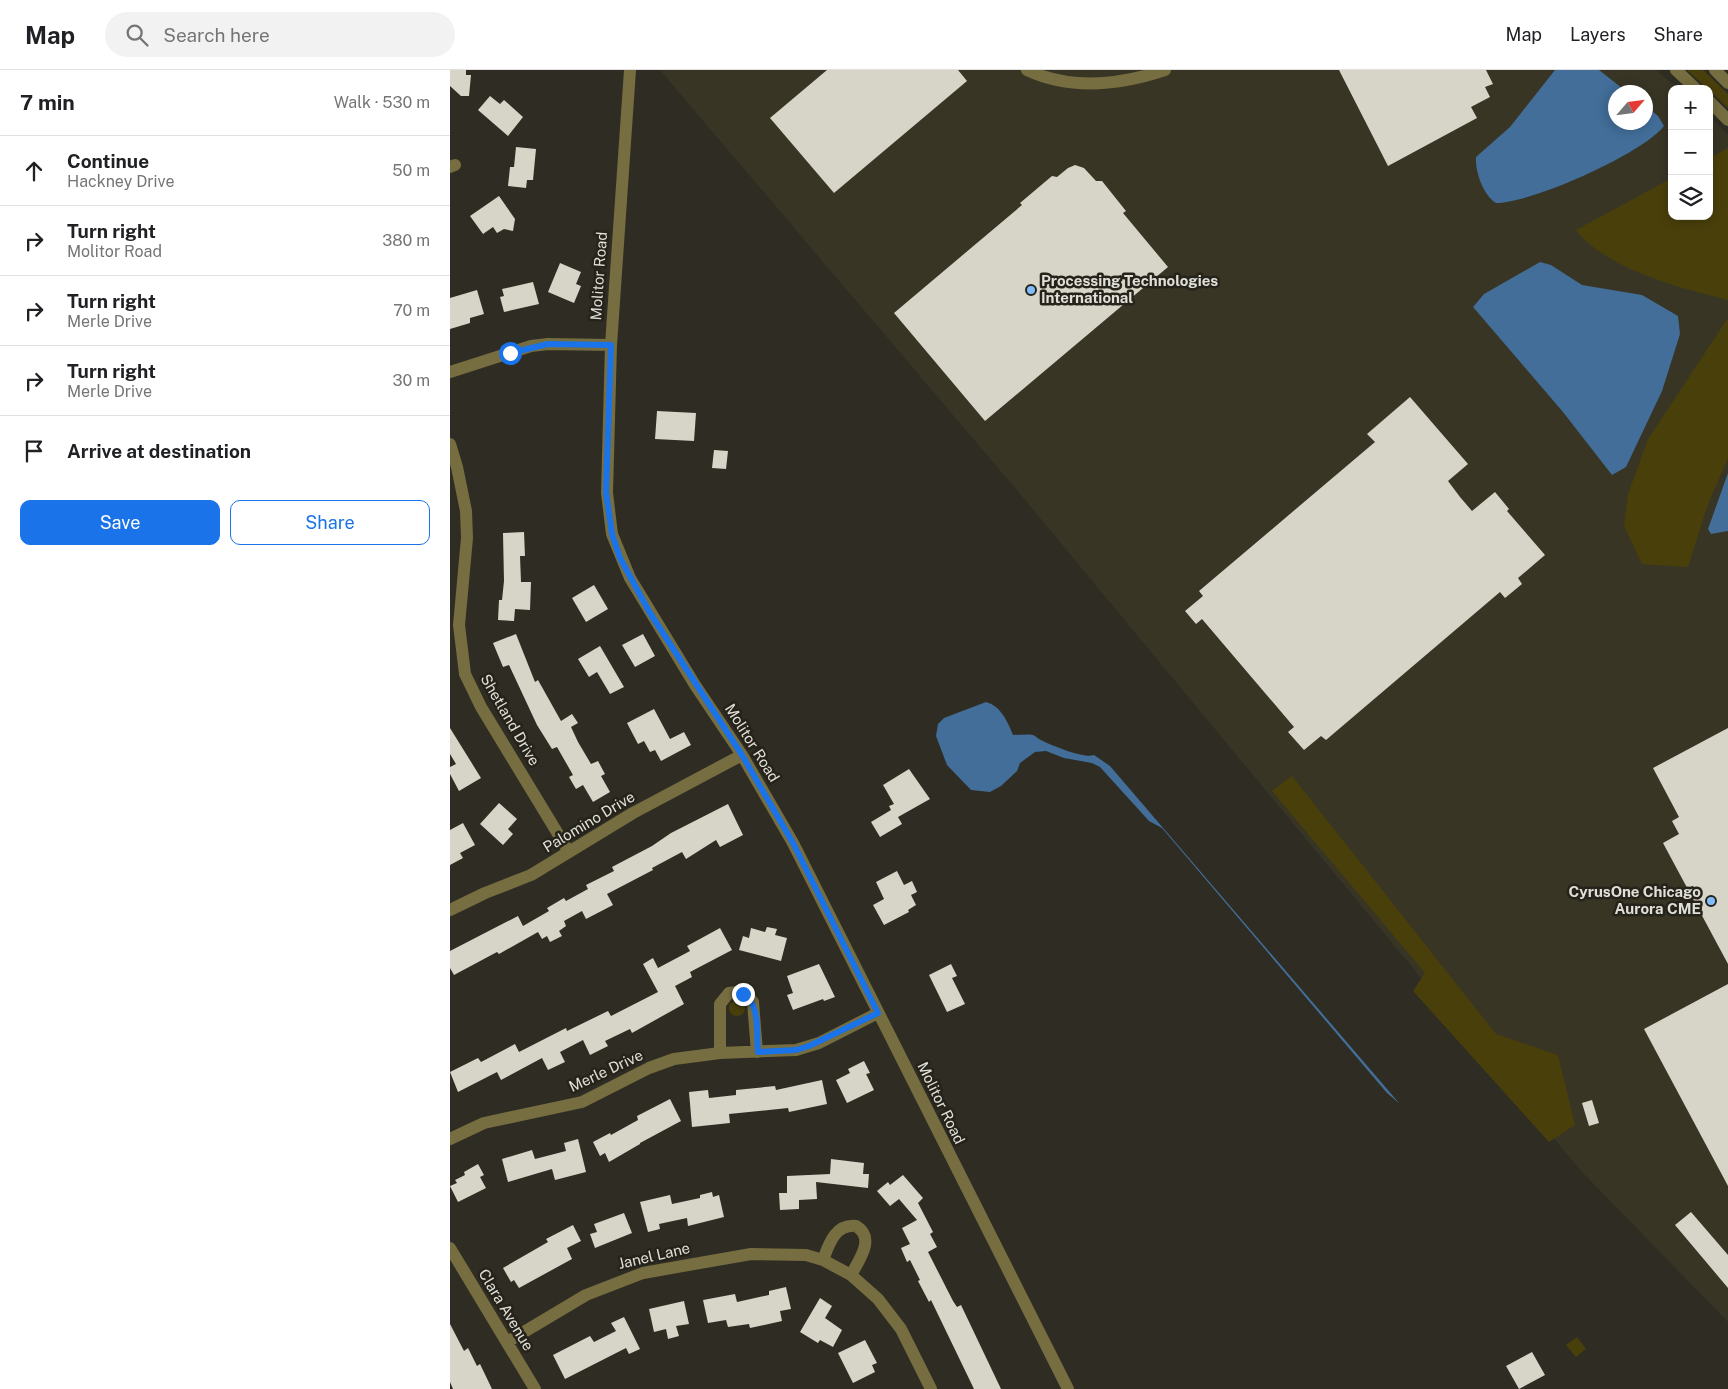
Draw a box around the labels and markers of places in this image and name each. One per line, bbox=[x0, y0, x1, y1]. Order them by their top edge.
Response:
place label: Processing Technologies International bbox=[1041, 272, 1218, 306]
marker: Processing Technologies International bbox=[1025, 284, 1037, 296]
place label: CyrusOne Chicago Aurora CME bbox=[1569, 883, 1701, 917]
marker: CyrusOne Chicago Aurora CME bbox=[1705, 895, 1717, 907]

